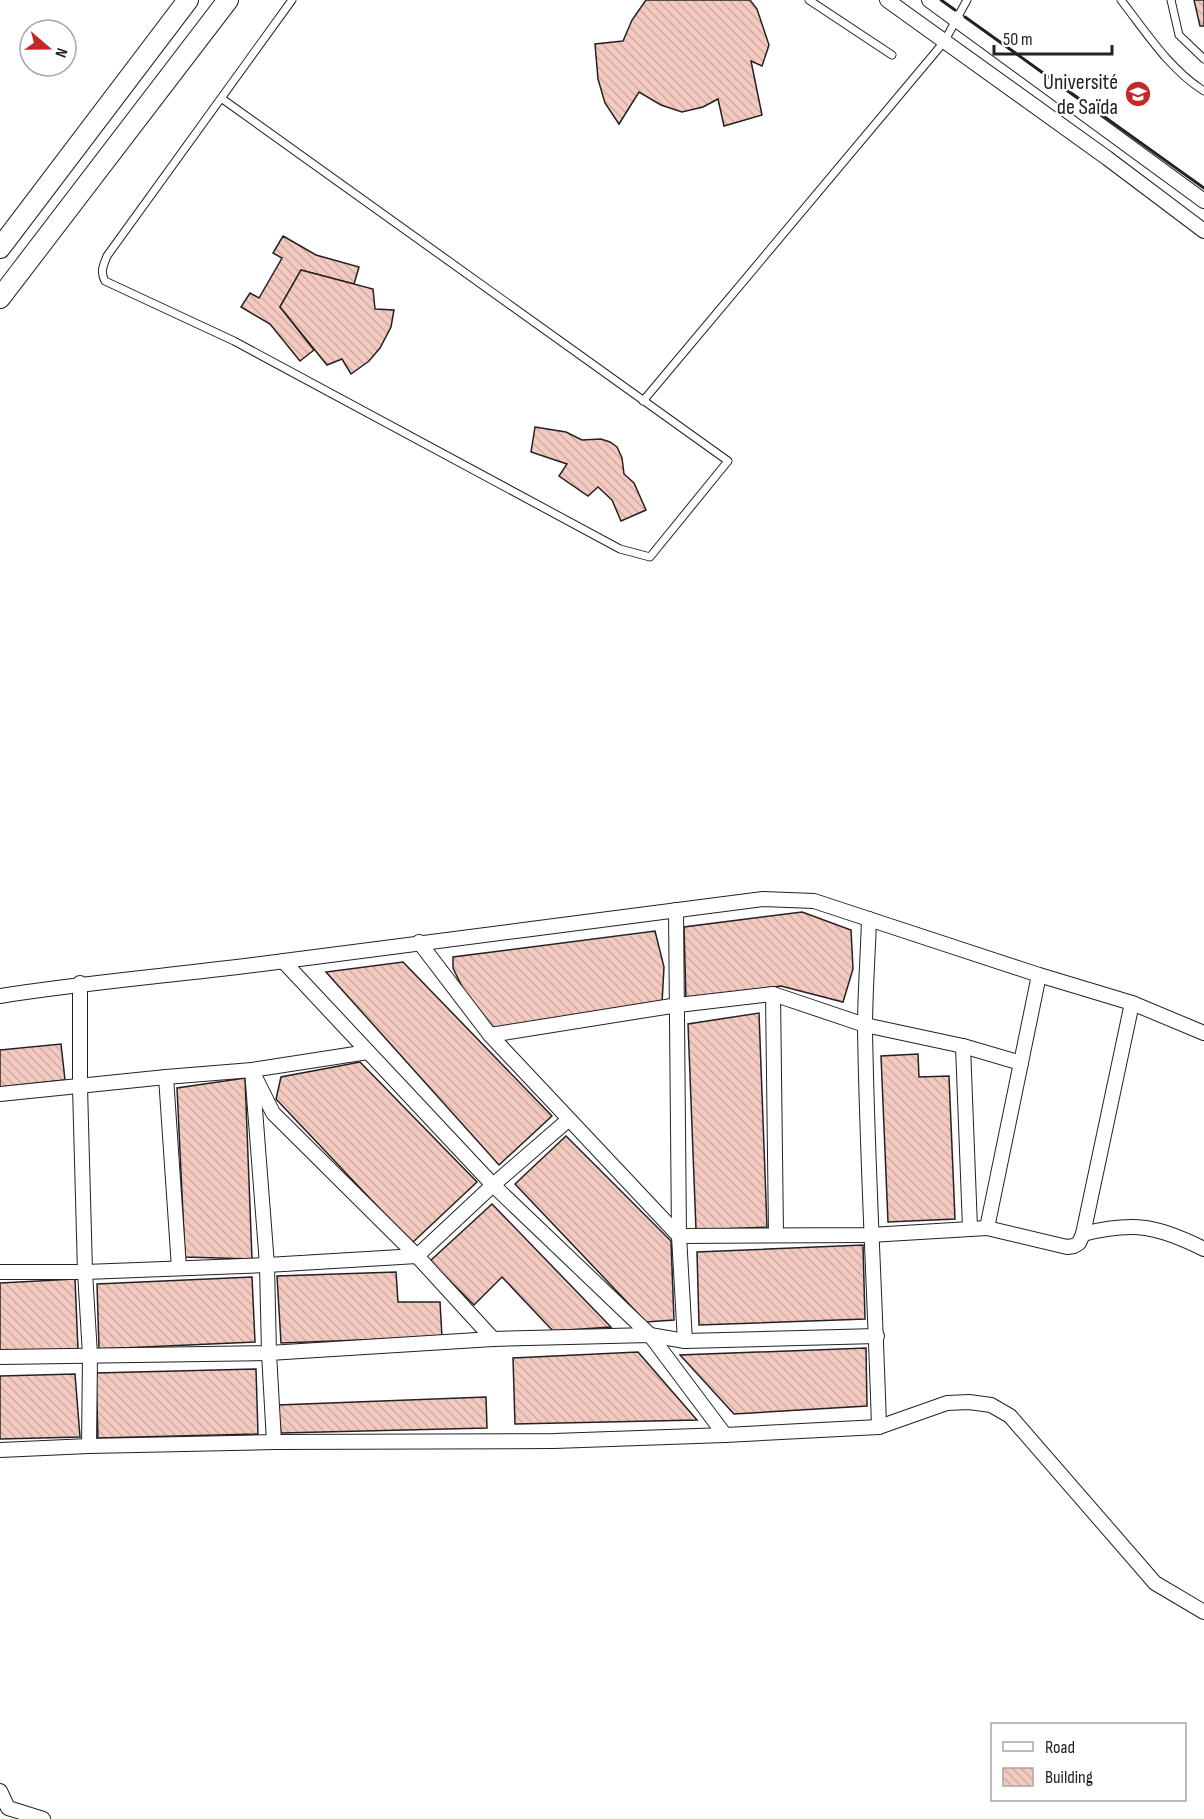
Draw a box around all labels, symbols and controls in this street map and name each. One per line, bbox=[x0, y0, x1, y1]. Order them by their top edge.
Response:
north arrow bbox=[18, 18, 78, 78]
scale bar bbox=[994, 18, 1112, 56]
text: 50 m bbox=[1003, 29, 1033, 50]
text: N bbox=[50, 45, 71, 60]
place label: Université de Saïda bbox=[1043, 69, 1118, 121]
school or university icon: Université de Saïda bbox=[1123, 79, 1153, 109]
legend bbox=[991, 1723, 1186, 1801]
text: Road bbox=[1045, 1737, 1075, 1758]
text: Building bbox=[1045, 1767, 1093, 1788]

